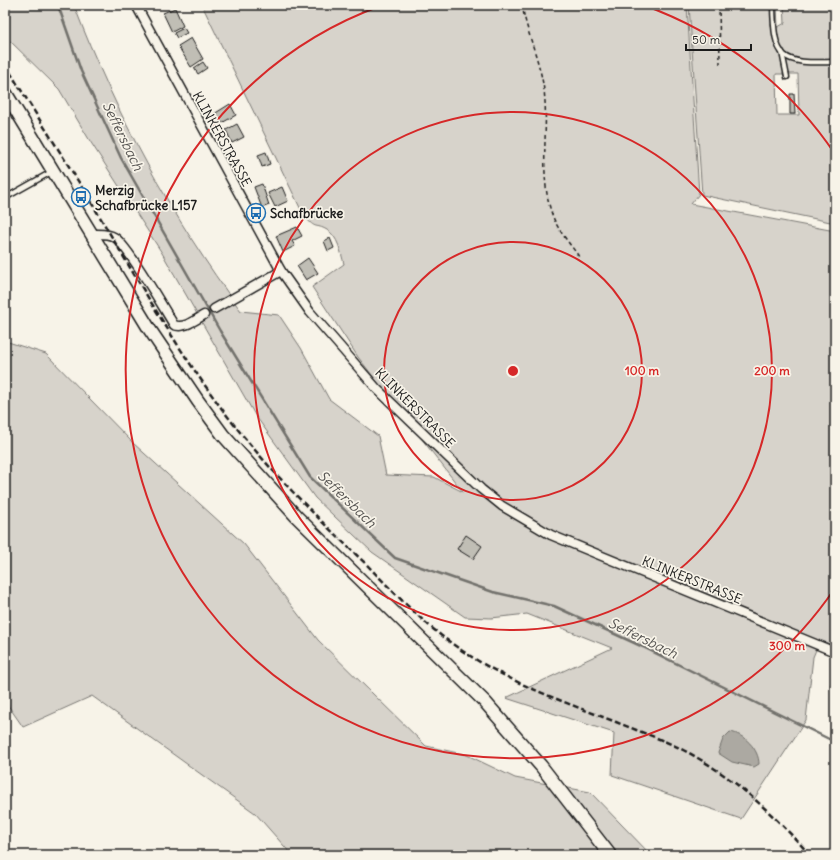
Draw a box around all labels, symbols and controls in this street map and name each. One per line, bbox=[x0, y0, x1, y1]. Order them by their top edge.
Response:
scale bar bbox=[686, 26, 751, 52]
text: 50 m bbox=[692, 32, 721, 47]
street label: KLINKERSTRASSE bbox=[189, 88, 255, 190]
water label: Seffersbach bbox=[99, 99, 148, 174]
place label: Merzig Schafbrücke L157 bbox=[95, 182, 197, 214]
bus stop icon: Merzig Schafbrücke L157 bbox=[70, 186, 92, 208]
bus stop icon: Schafbrücke bbox=[245, 202, 267, 224]
place label: Schafbrücke bbox=[270, 205, 343, 222]
text: 100 m bbox=[625, 363, 659, 378]
text: 200 m bbox=[754, 363, 790, 378]
street label: KLINKERSTRASSE bbox=[371, 364, 459, 452]
centre of rings bbox=[506, 364, 520, 378]
water label: Seffersbach bbox=[314, 467, 381, 532]
street label: KLINKERSTRASSE bbox=[640, 552, 745, 608]
water label: Seffersbach bbox=[606, 614, 681, 663]
text: 300 m bbox=[769, 638, 805, 653]

